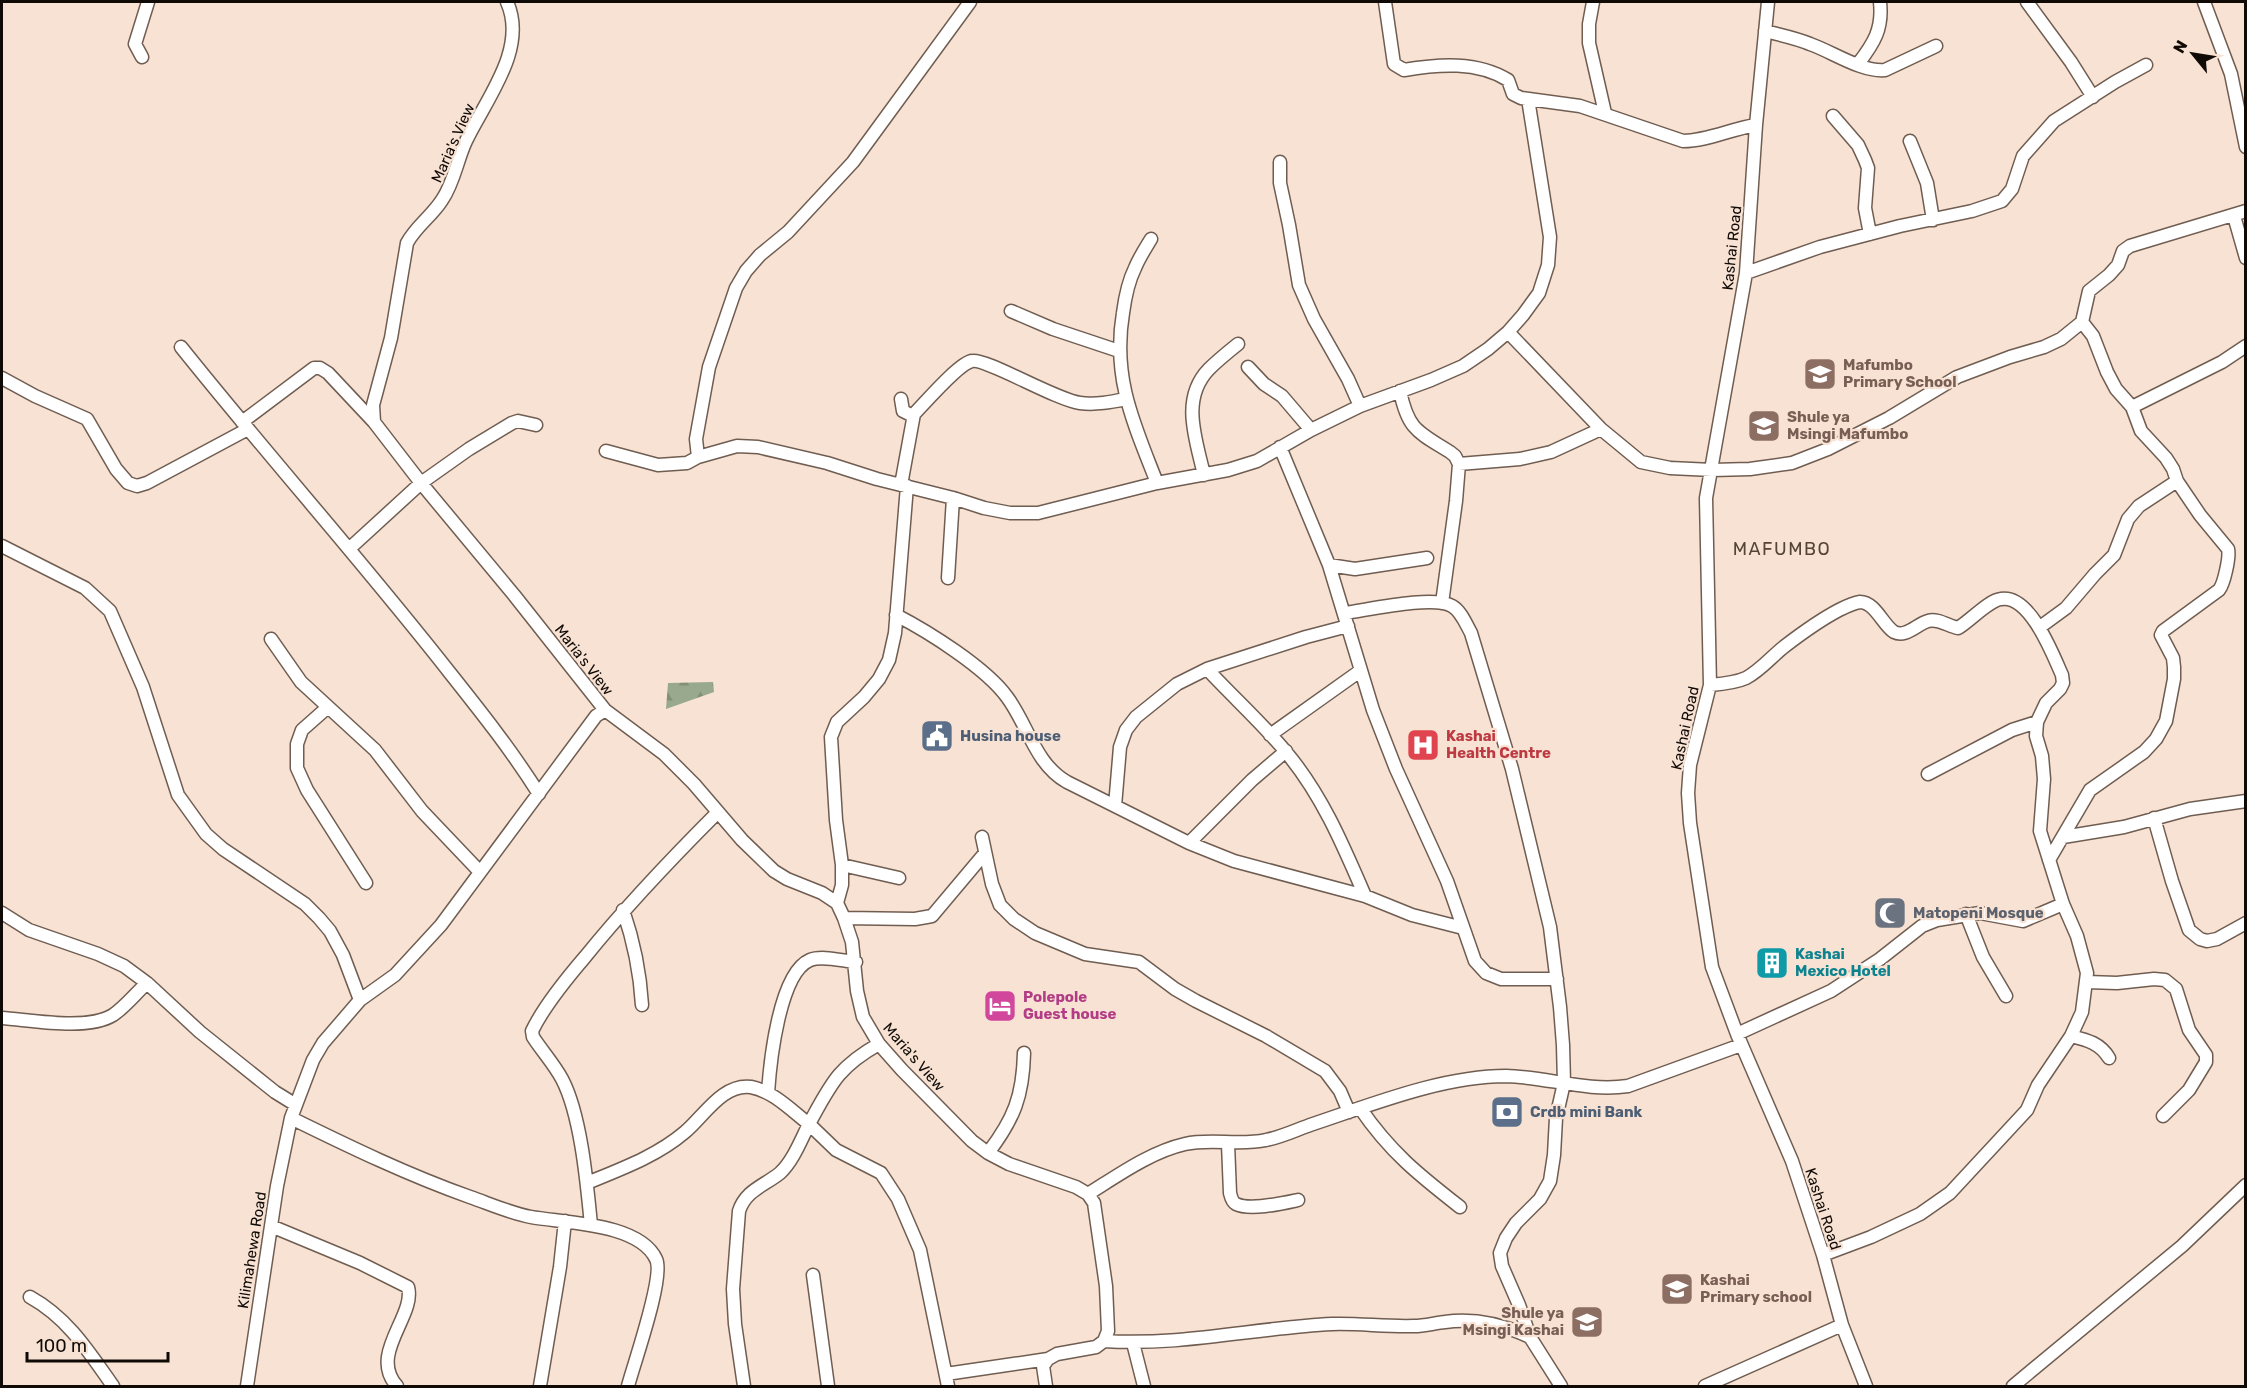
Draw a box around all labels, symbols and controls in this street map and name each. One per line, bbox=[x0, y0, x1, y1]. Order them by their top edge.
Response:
north arrow bbox=[2163, 24, 2223, 84]
text: N bbox=[2169, 37, 2192, 56]
street label: Maria's View bbox=[428, 101, 478, 185]
street label: Kashai Road bbox=[1719, 205, 1745, 291]
school or university icon: Mafumbo Primary School bbox=[1802, 356, 1838, 392]
place label: Mafumbo Primary School bbox=[1843, 356, 1957, 391]
school or university icon: Shule ya Msingi Mafumbo bbox=[1746, 408, 1782, 444]
place label: Shule ya Msingi Mafumbo bbox=[1787, 408, 1908, 443]
district label: MAFUMBO bbox=[1733, 538, 1831, 560]
street label: Maria's View bbox=[551, 621, 617, 699]
street label: Kashai Road bbox=[1667, 685, 1703, 771]
public building icon: Husina house bbox=[919, 718, 955, 754]
place label: Husina house bbox=[960, 727, 1061, 745]
hospital icon: Kashai Health Centre bbox=[1405, 727, 1441, 763]
place label: Kashai Health Centre bbox=[1446, 727, 1551, 762]
mosque icon: Matopeni Mosque bbox=[1872, 895, 1908, 931]
place label: Matopeni Mosque bbox=[1913, 904, 2044, 922]
building icon: Kashai Mexico Hotel bbox=[1754, 945, 1790, 981]
place label: Kashai Mexico Hotel bbox=[1795, 945, 1891, 980]
hotel icon: Polepole Guest house bbox=[982, 988, 1018, 1024]
place label: Polepole Guest house bbox=[1023, 988, 1117, 1023]
street label: Maria's View bbox=[879, 1019, 949, 1095]
bank icon: Crdb mini Bank bbox=[1489, 1094, 1525, 1130]
place label: Crdb mini Bank bbox=[1530, 1103, 1643, 1121]
street label: Kashai Road bbox=[1801, 1166, 1845, 1252]
street label: Kilimahewa Road bbox=[234, 1190, 270, 1310]
school or university icon: Kashai Primary school bbox=[1659, 1271, 1695, 1307]
place label: Kashai Primary school bbox=[1700, 1271, 1812, 1306]
place label: Shule ya Msingi Kashai bbox=[1462, 1304, 1564, 1339]
school or university icon: Shule ya Msingi Kashai bbox=[1569, 1304, 1605, 1340]
scale bar bbox=[27, 1325, 168, 1363]
text: 100 m bbox=[36, 1335, 87, 1357]

